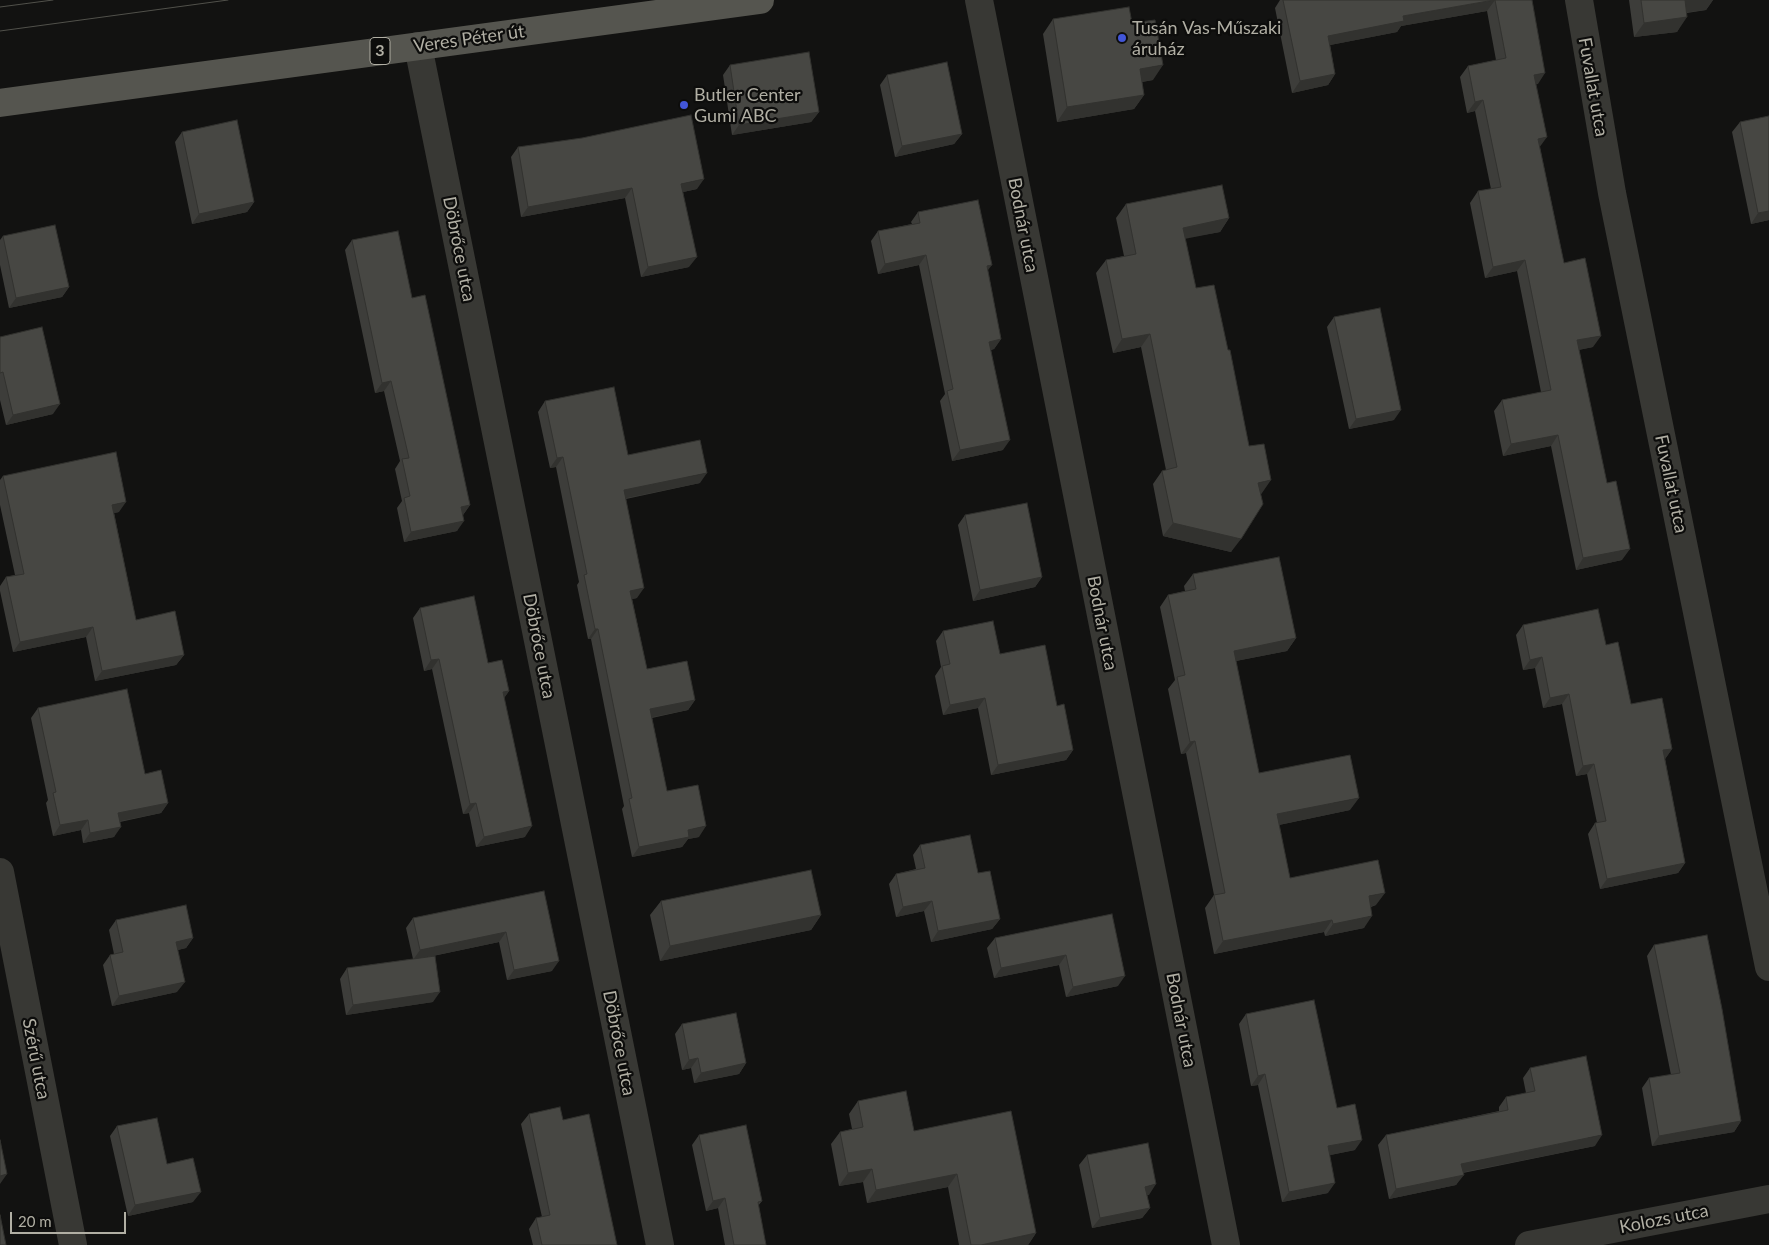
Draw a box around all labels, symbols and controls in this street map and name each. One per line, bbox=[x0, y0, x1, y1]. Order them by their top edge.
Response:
place label: Tusán Vas-Műszaki áruház bbox=[1132, 17, 1281, 59]
street label: Veres Péter út bbox=[412, 21, 526, 57]
marker: Tusán Vas-Műszaki áruház bbox=[1116, 32, 1128, 44]
street label: Fuvallat utca bbox=[1574, 36, 1612, 138]
road number: 3 bbox=[370, 37, 390, 64]
place label: Butler Center Gumi ABC bbox=[694, 84, 801, 126]
marker: Butler Center Gumi ABC bbox=[678, 99, 690, 111]
street label: Bodnár utca bbox=[1003, 176, 1043, 274]
street label: Döbrőce utca bbox=[438, 195, 480, 303]
street label: Fuvallat utca bbox=[1650, 433, 1692, 535]
street label: Bodnár utca bbox=[1082, 574, 1122, 672]
street label: Döbrőce utca bbox=[518, 592, 560, 700]
street label: Bodnár utca bbox=[1161, 971, 1201, 1069]
street label: Döbrőce utca bbox=[598, 989, 640, 1097]
street label: Szérű utca bbox=[18, 1017, 54, 1101]
street label: Kolozs utca bbox=[1618, 1200, 1710, 1238]
scale bar bbox=[12, 1202, 129, 1234]
text: 20 m bbox=[18, 1212, 52, 1230]

